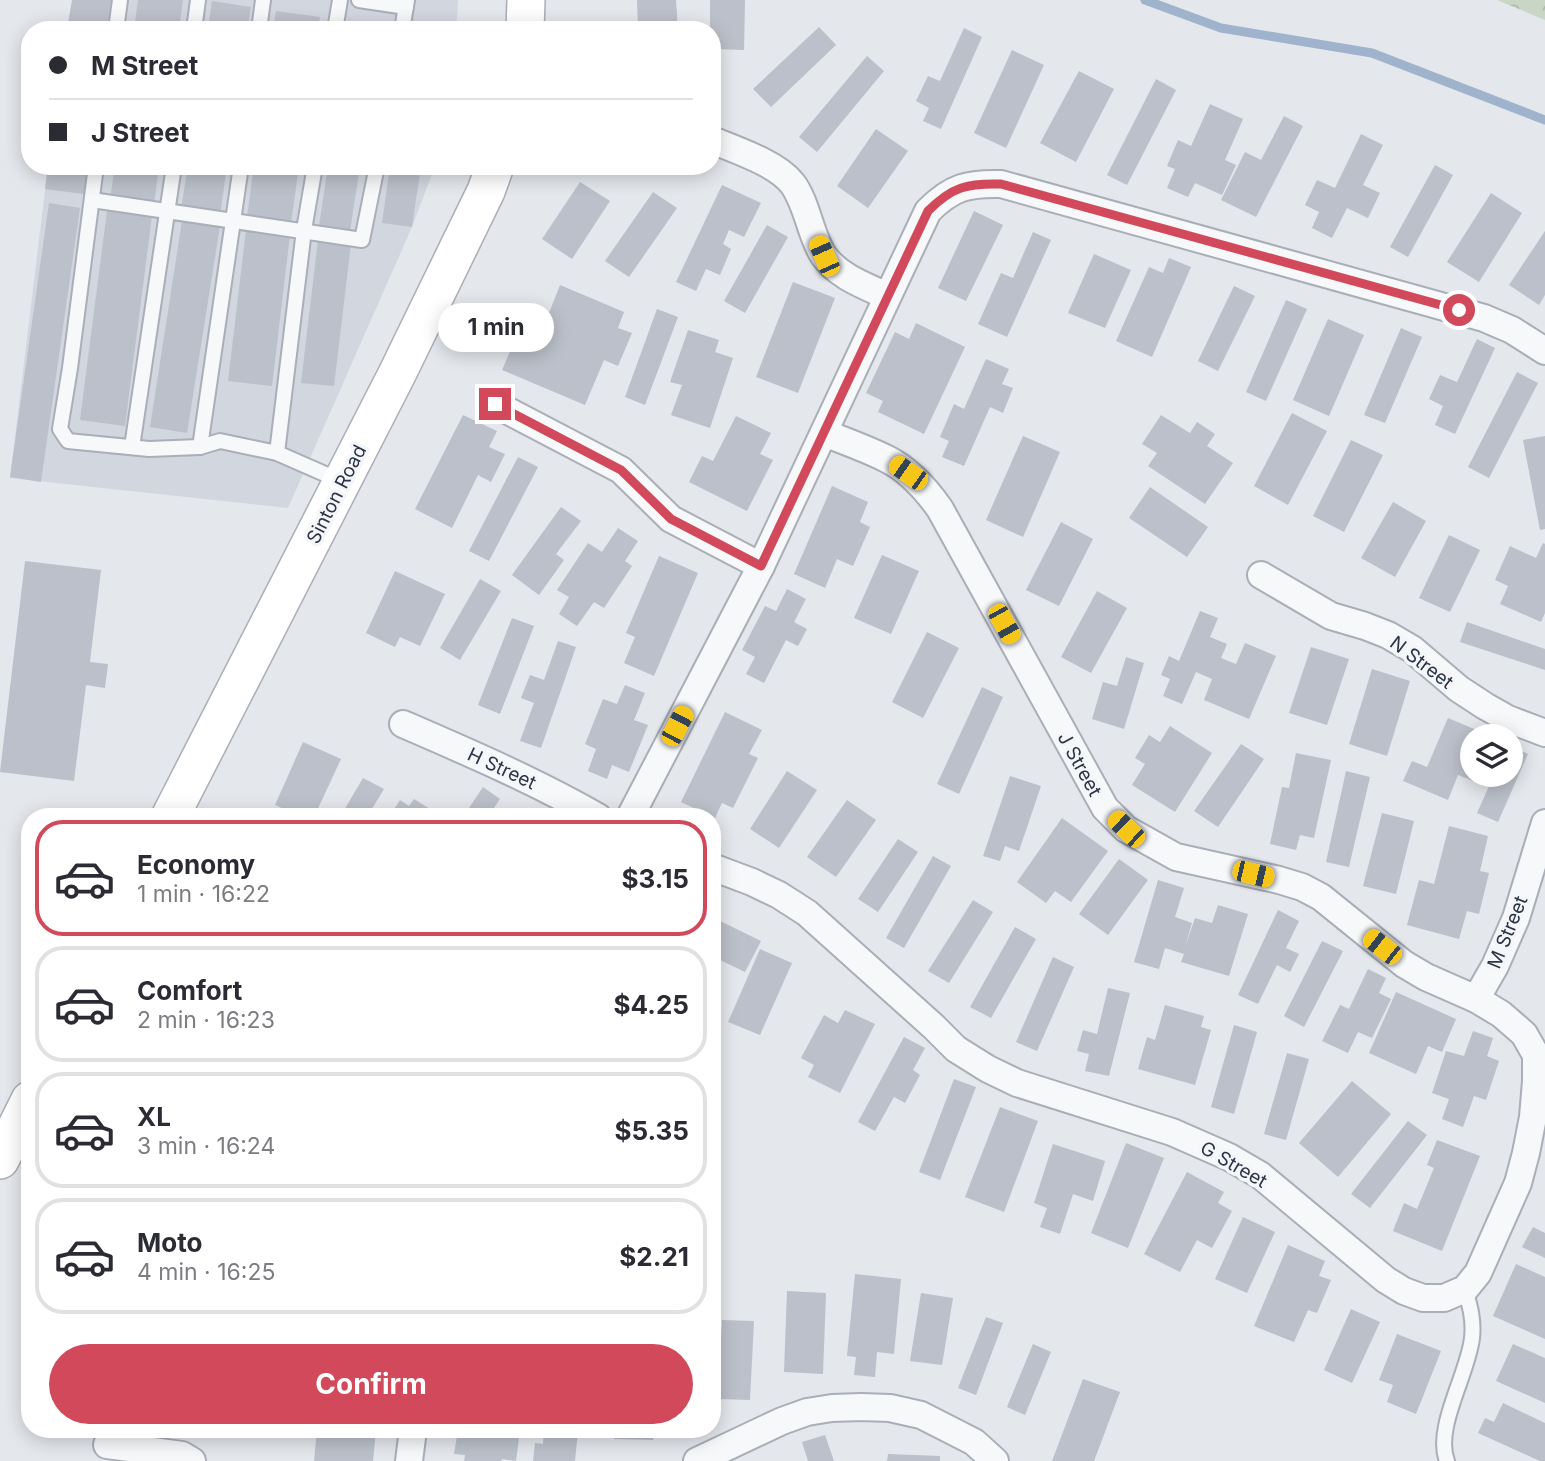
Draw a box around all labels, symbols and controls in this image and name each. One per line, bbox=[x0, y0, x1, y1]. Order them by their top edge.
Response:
text: M Street bbox=[91, 50, 198, 81]
text: J Street bbox=[91, 117, 189, 148]
car bbox=[806, 233, 843, 279]
route start bbox=[1443, 294, 1475, 326]
callout: 1 min bbox=[437, 302, 553, 352]
text: 1 min bbox=[468, 313, 524, 341]
route end bbox=[479, 388, 511, 420]
street label: Sinton Road bbox=[302, 441, 371, 547]
car bbox=[885, 452, 932, 494]
car bbox=[985, 601, 1024, 647]
street label: N Street bbox=[1386, 631, 1458, 694]
car bbox=[658, 703, 697, 749]
map controls bbox=[1460, 724, 1523, 787]
button: layers bbox=[1460, 724, 1523, 787]
street label: J Street bbox=[1053, 728, 1107, 800]
street label: H Street bbox=[464, 743, 540, 794]
car bbox=[1104, 807, 1149, 851]
icon: car bbox=[53, 847, 116, 910]
text: Economy bbox=[137, 849, 255, 880]
car bbox=[1231, 859, 1276, 889]
text: $3.15 bbox=[622, 863, 689, 894]
text: 1 min · 16:22 bbox=[137, 880, 270, 908]
street label: M Street bbox=[1483, 893, 1532, 972]
car bbox=[1359, 926, 1406, 968]
icon: car bbox=[53, 973, 116, 1036]
text: Comfort bbox=[137, 975, 242, 1006]
text: $4.25 bbox=[614, 989, 689, 1020]
text: 2 min · 16:23 bbox=[137, 1006, 275, 1034]
icon: car bbox=[53, 1099, 116, 1162]
text: XL bbox=[137, 1101, 171, 1132]
text: $5.35 bbox=[614, 1115, 689, 1146]
text: 3 min · 16:24 bbox=[137, 1132, 275, 1160]
street label: G Street bbox=[1196, 1136, 1271, 1193]
icon: car bbox=[53, 1225, 116, 1288]
text: Moto bbox=[137, 1227, 202, 1258]
text: $2.21 bbox=[619, 1241, 689, 1272]
text: 4 min · 16:25 bbox=[137, 1258, 275, 1286]
button: Confirm bbox=[49, 1344, 693, 1424]

